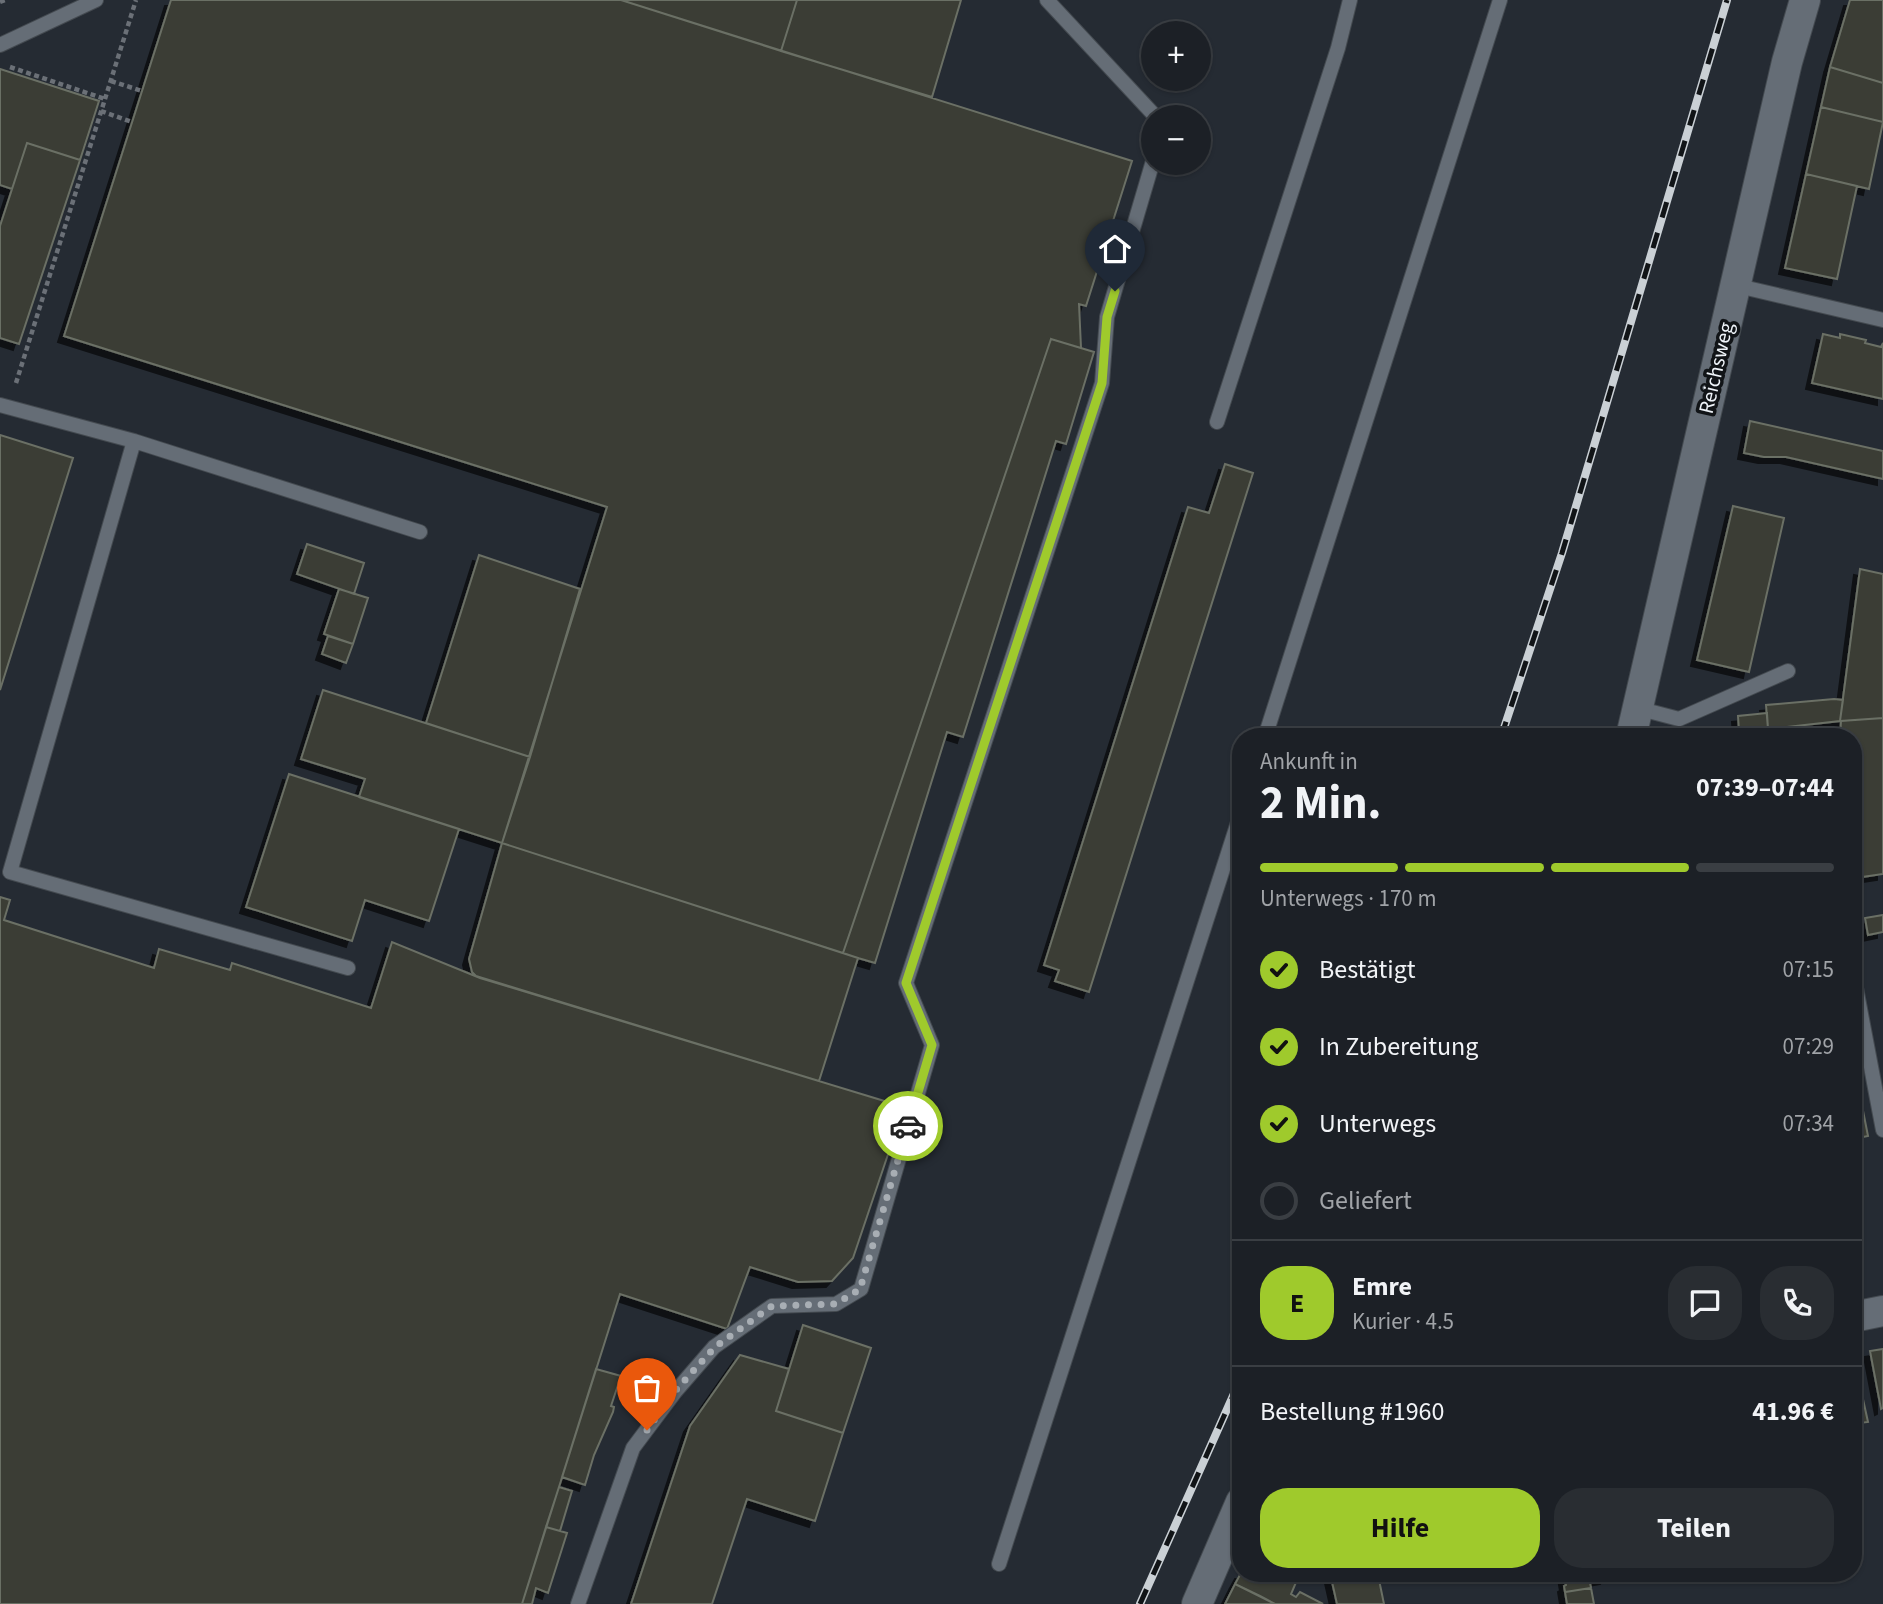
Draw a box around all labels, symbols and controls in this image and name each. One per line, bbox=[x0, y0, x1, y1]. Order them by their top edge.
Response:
map controls bbox=[1141, 21, 1211, 175]
button: + bbox=[1141, 21, 1211, 91]
button: − bbox=[1141, 105, 1211, 175]
pin bbox=[1085, 219, 1145, 291]
icon: home bbox=[1096, 230, 1134, 268]
street label: Reichsweg bbox=[1691, 319, 1741, 417]
text: Ankunft in bbox=[1260, 745, 1358, 778]
text: 07:39–07:44 bbox=[1696, 769, 1834, 806]
text: 2 Min. bbox=[1260, 771, 1381, 836]
text: Unterwegs · 170 m bbox=[1260, 882, 1436, 915]
icon: check bbox=[1260, 951, 1298, 989]
text: Bestätigt bbox=[1319, 951, 1416, 988]
text: 07:15 bbox=[1783, 953, 1834, 986]
icon: check bbox=[1260, 1028, 1298, 1066]
text: In Zubereitung bbox=[1319, 1028, 1478, 1065]
text: 07:29 bbox=[1783, 1030, 1834, 1063]
courier bbox=[873, 1091, 943, 1161]
icon: check bbox=[1260, 1105, 1298, 1143]
text: Unterwegs bbox=[1319, 1105, 1436, 1142]
icon: car bbox=[889, 1107, 927, 1145]
text: 07:34 bbox=[1783, 1107, 1834, 1140]
text: Geliefert bbox=[1319, 1182, 1412, 1219]
button: chat bbox=[1668, 1266, 1742, 1340]
button: phone bbox=[1760, 1266, 1834, 1340]
text: Emre bbox=[1352, 1268, 1412, 1305]
text: E bbox=[1290, 1285, 1304, 1322]
text: Kurier · 4.5 bbox=[1352, 1305, 1454, 1338]
pin bbox=[617, 1358, 677, 1430]
icon: bag bbox=[628, 1369, 666, 1407]
text: Bestellung #1960 bbox=[1260, 1393, 1444, 1430]
text: 41.96 € bbox=[1752, 1393, 1834, 1430]
button: Hilfe bbox=[1260, 1488, 1540, 1568]
button: Teilen bbox=[1554, 1488, 1834, 1568]

